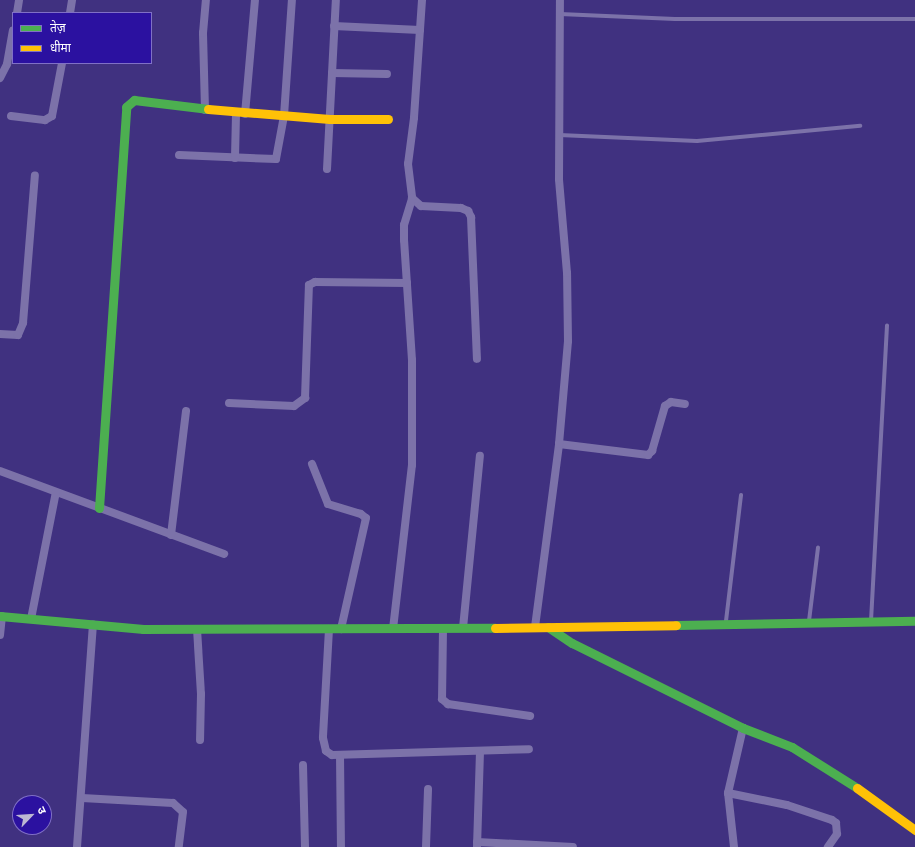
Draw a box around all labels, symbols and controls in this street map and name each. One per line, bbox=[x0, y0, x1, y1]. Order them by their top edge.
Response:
legend bbox=[12, 12, 152, 64]
text: तेज़ bbox=[50, 20, 66, 34]
text: धीमा bbox=[50, 40, 71, 54]
north arrow bbox=[12, 795, 52, 835]
text: उ bbox=[35, 804, 50, 816]

